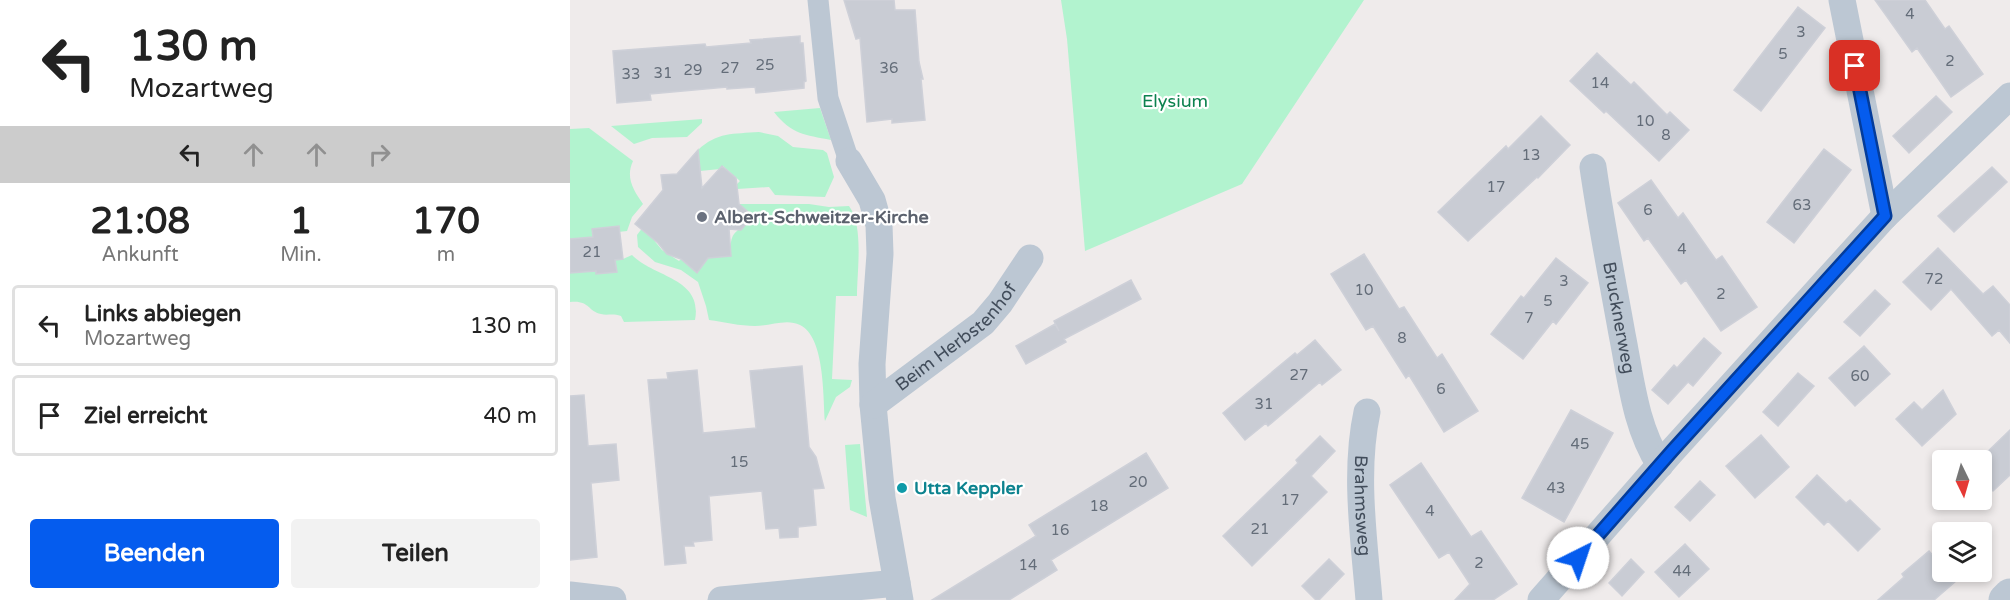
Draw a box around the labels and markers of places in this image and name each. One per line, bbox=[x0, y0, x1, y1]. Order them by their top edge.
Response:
pin bbox=[1829, 40, 1880, 91]
place label: Albert-Schweitzer-Kirche bbox=[714, 206, 929, 228]
marker: Albert-Schweitzer-Kirche bbox=[695, 210, 709, 224]
place label: Utta Keppler bbox=[914, 477, 1024, 499]
marker: Utta Keppler bbox=[895, 481, 909, 495]

